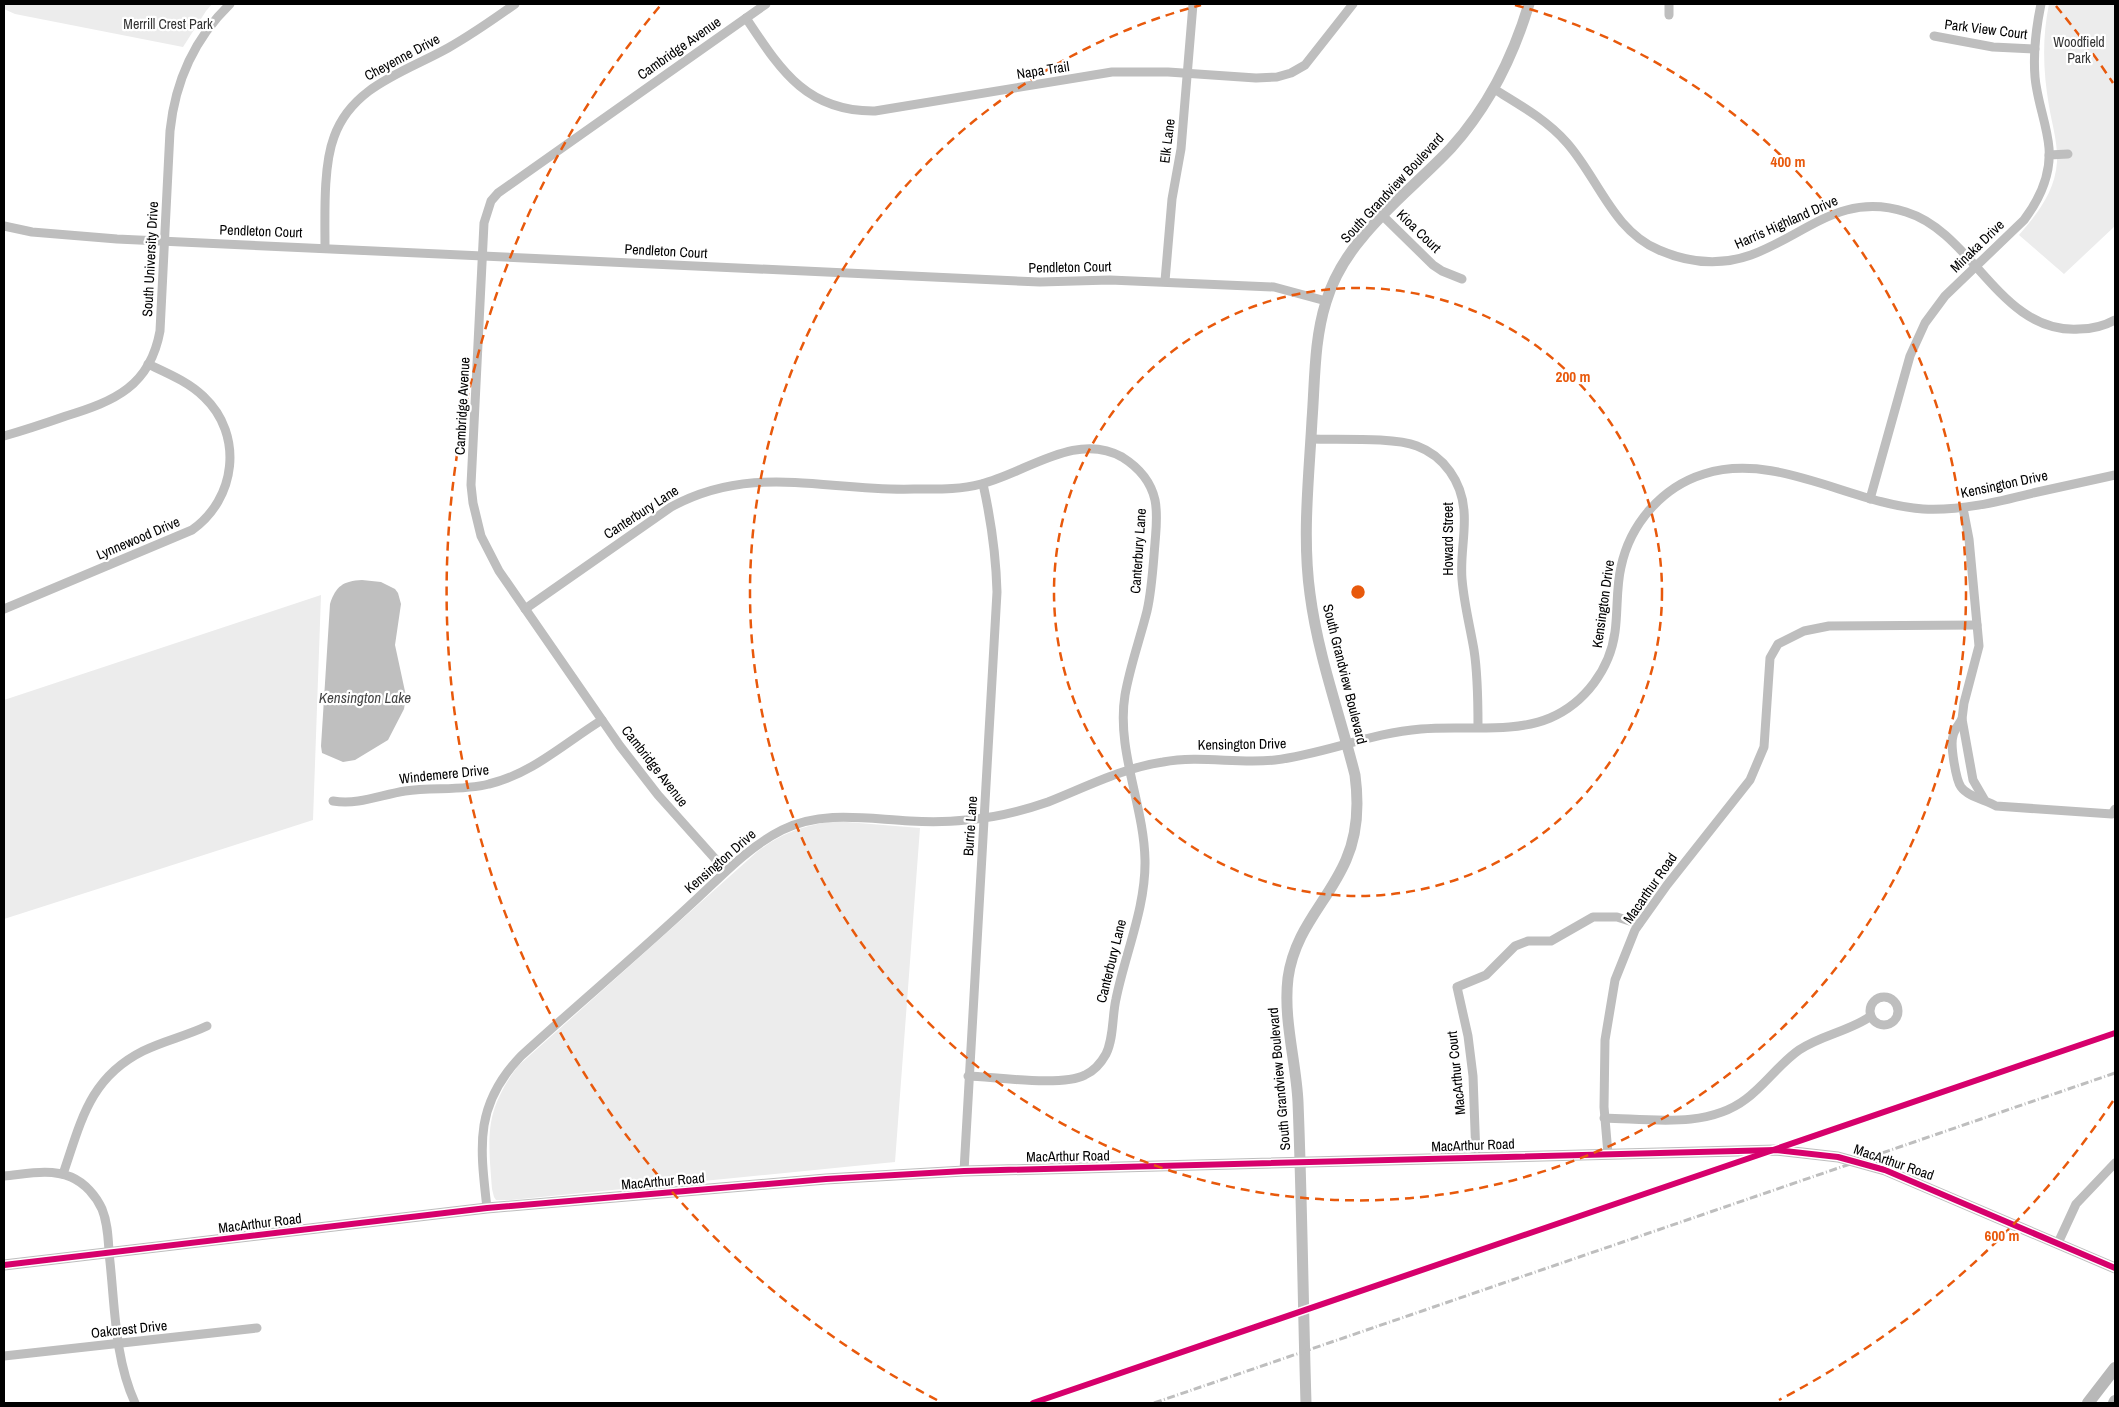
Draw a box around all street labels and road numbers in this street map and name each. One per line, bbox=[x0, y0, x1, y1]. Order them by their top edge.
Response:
street label: Cambridge Avenue bbox=[634, 12, 724, 84]
street label: Park View Court bbox=[1944, 15, 2028, 43]
street label: Cheyenne Drive bbox=[361, 30, 443, 84]
street label: Napa Trail bbox=[1015, 57, 1071, 83]
street label: Elk Lane bbox=[1155, 118, 1179, 164]
street label: South Grandview Boulevard bbox=[1336, 129, 1448, 247]
street label: Harris Highland Drive bbox=[1732, 191, 1840, 253]
street label: South University Drive bbox=[138, 201, 162, 317]
street label: Kioa Court bbox=[1393, 205, 1445, 257]
street label: Minaka Drive bbox=[1946, 216, 2008, 276]
street label: Pendleton Court bbox=[219, 221, 303, 241]
street label: Pendleton Court bbox=[624, 240, 708, 262]
street label: Pendleton Court bbox=[1028, 257, 1112, 277]
street label: Cambridge Avenue bbox=[450, 357, 474, 455]
street label: Kensington Drive bbox=[1959, 466, 2049, 502]
street label: Canterbury Lane bbox=[600, 481, 682, 543]
street label: Howard Street bbox=[1439, 502, 1457, 576]
street label: Canterbury Lane bbox=[1126, 508, 1150, 594]
street label: Lynnewood Drive bbox=[94, 512, 182, 564]
street label: Kensington Drive bbox=[1588, 559, 1618, 649]
street label: South Grandview Boulevard bbox=[1319, 602, 1371, 746]
street label: Cambridge Avenue bbox=[618, 722, 692, 810]
street label: Kensington Drive bbox=[1197, 734, 1287, 754]
street label: Windemere Drive bbox=[398, 760, 490, 788]
street label: Burrie Lane bbox=[959, 795, 981, 857]
street label: Kensington Drive bbox=[681, 825, 759, 897]
street label: Macarthur Road bbox=[1619, 849, 1681, 927]
street label: Canterbury Lane bbox=[1092, 917, 1130, 1005]
street label: South Grandview Boulevard bbox=[1264, 1007, 1294, 1151]
street label: MacArthur Court bbox=[1443, 1030, 1469, 1116]
street label: MacArthur Road bbox=[1431, 1135, 1515, 1155]
street label: MacArthur Road bbox=[1852, 1140, 1936, 1184]
street label: MacArthur Road bbox=[1026, 1146, 1110, 1166]
street label: MacArthur Road bbox=[621, 1168, 705, 1194]
street label: MacArthur Road bbox=[217, 1209, 303, 1237]
street label: Oakcrest Drive bbox=[90, 1316, 168, 1342]

